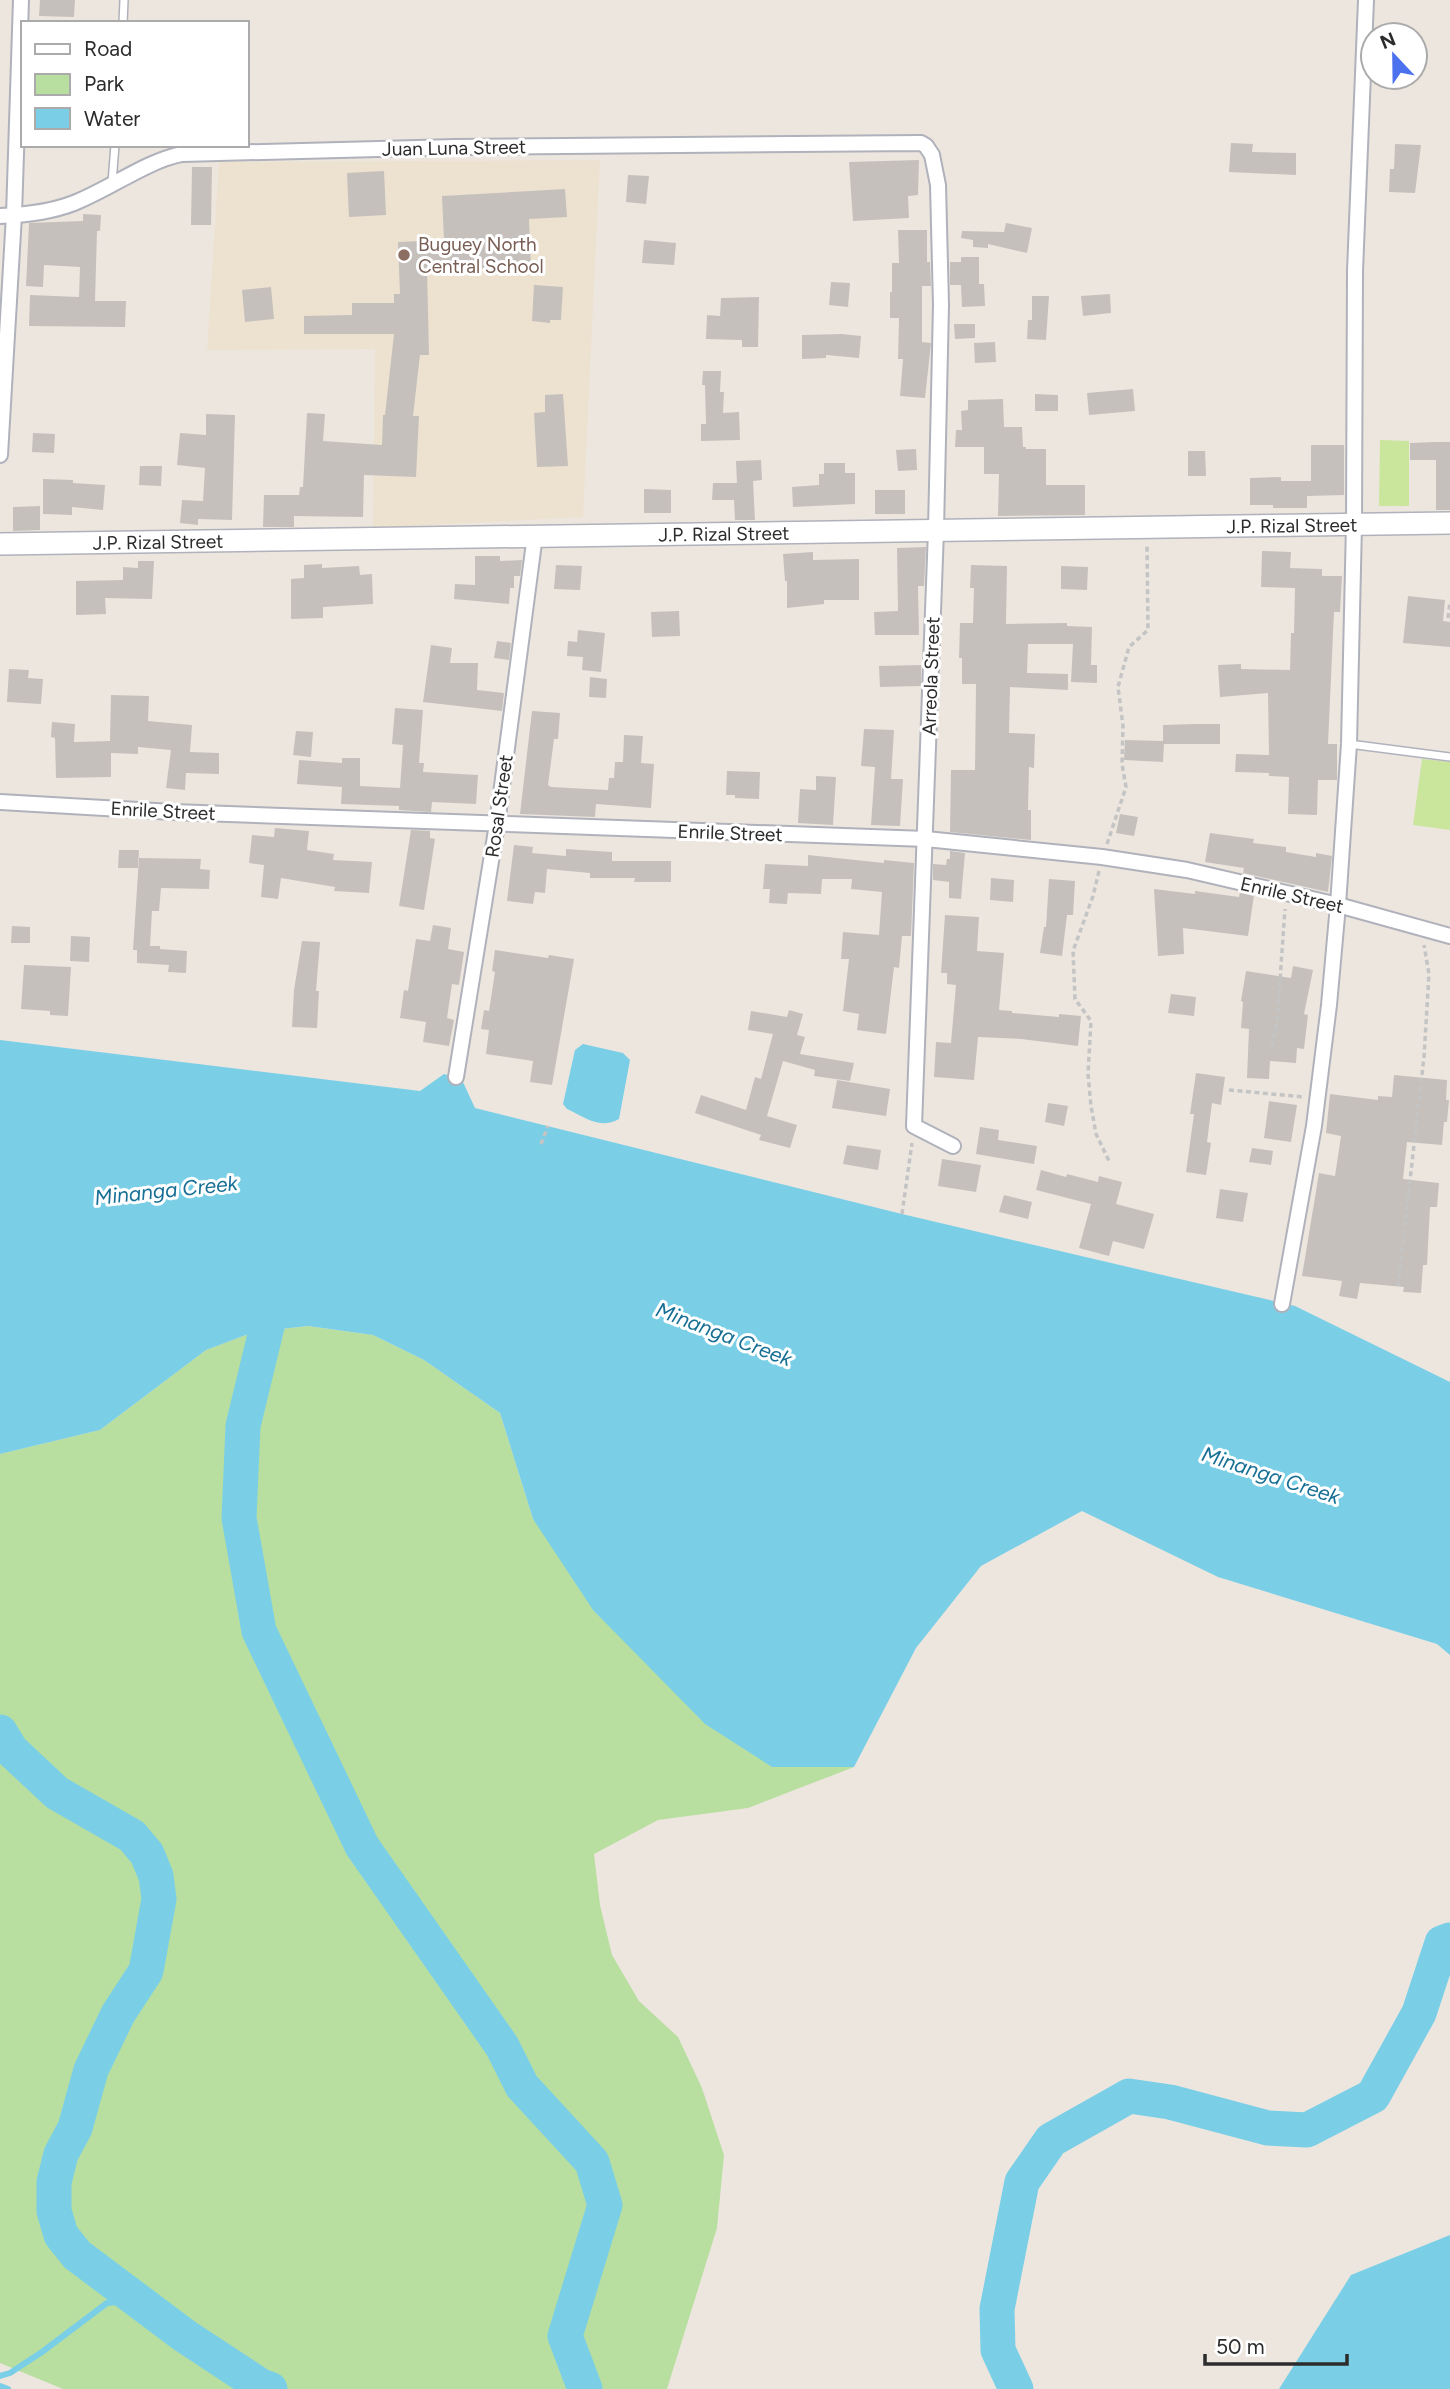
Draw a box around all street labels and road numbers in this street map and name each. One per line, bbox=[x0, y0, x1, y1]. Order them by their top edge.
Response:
street label: Juan Luna Street bbox=[382, 135, 526, 161]
street label: J.P. Rizal Street bbox=[1226, 513, 1357, 538]
street label: J.P. Rizal Street bbox=[658, 521, 790, 546]
street label: J.P. Rizal Street bbox=[92, 529, 224, 554]
street label: Arreola Street bbox=[917, 616, 945, 736]
street label: Rosal Street bbox=[480, 753, 518, 859]
street label: Enrile Street bbox=[110, 797, 216, 825]
street label: Enrile Street bbox=[677, 820, 783, 846]
street label: Enrile Street bbox=[1238, 872, 1346, 918]

